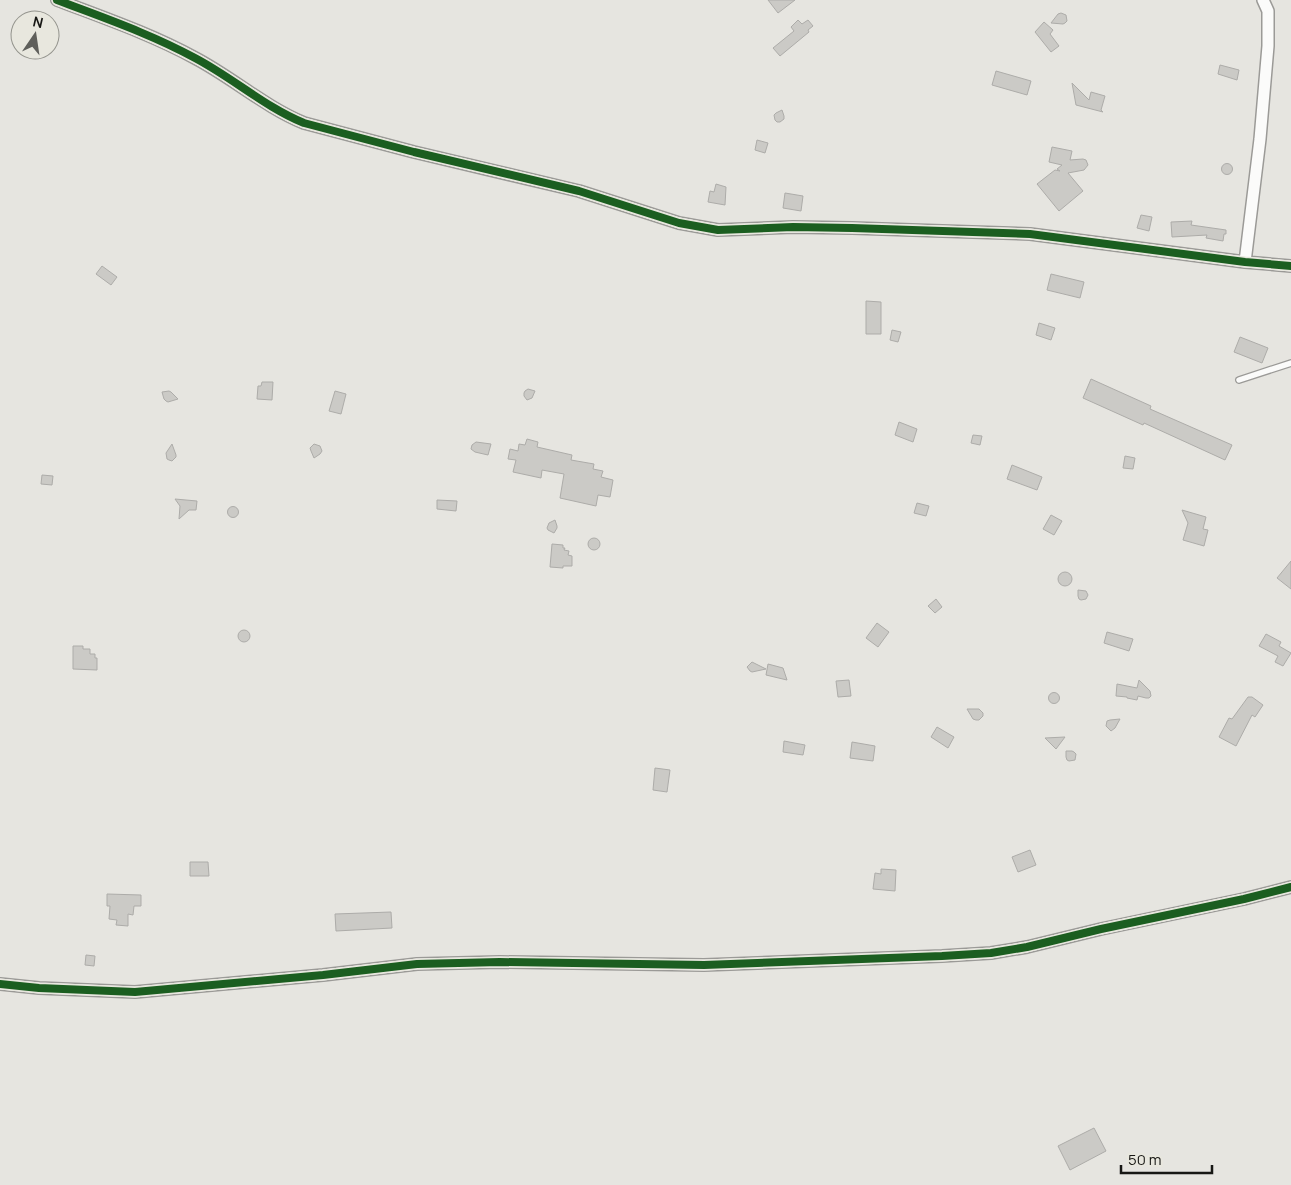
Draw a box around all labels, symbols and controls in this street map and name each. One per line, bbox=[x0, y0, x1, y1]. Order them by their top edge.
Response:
north arrow bbox=[10, 10, 60, 60]
text: N bbox=[31, 11, 45, 32]
scale bar bbox=[1121, 1142, 1212, 1174]
text: 50 m bbox=[1128, 1149, 1162, 1170]

